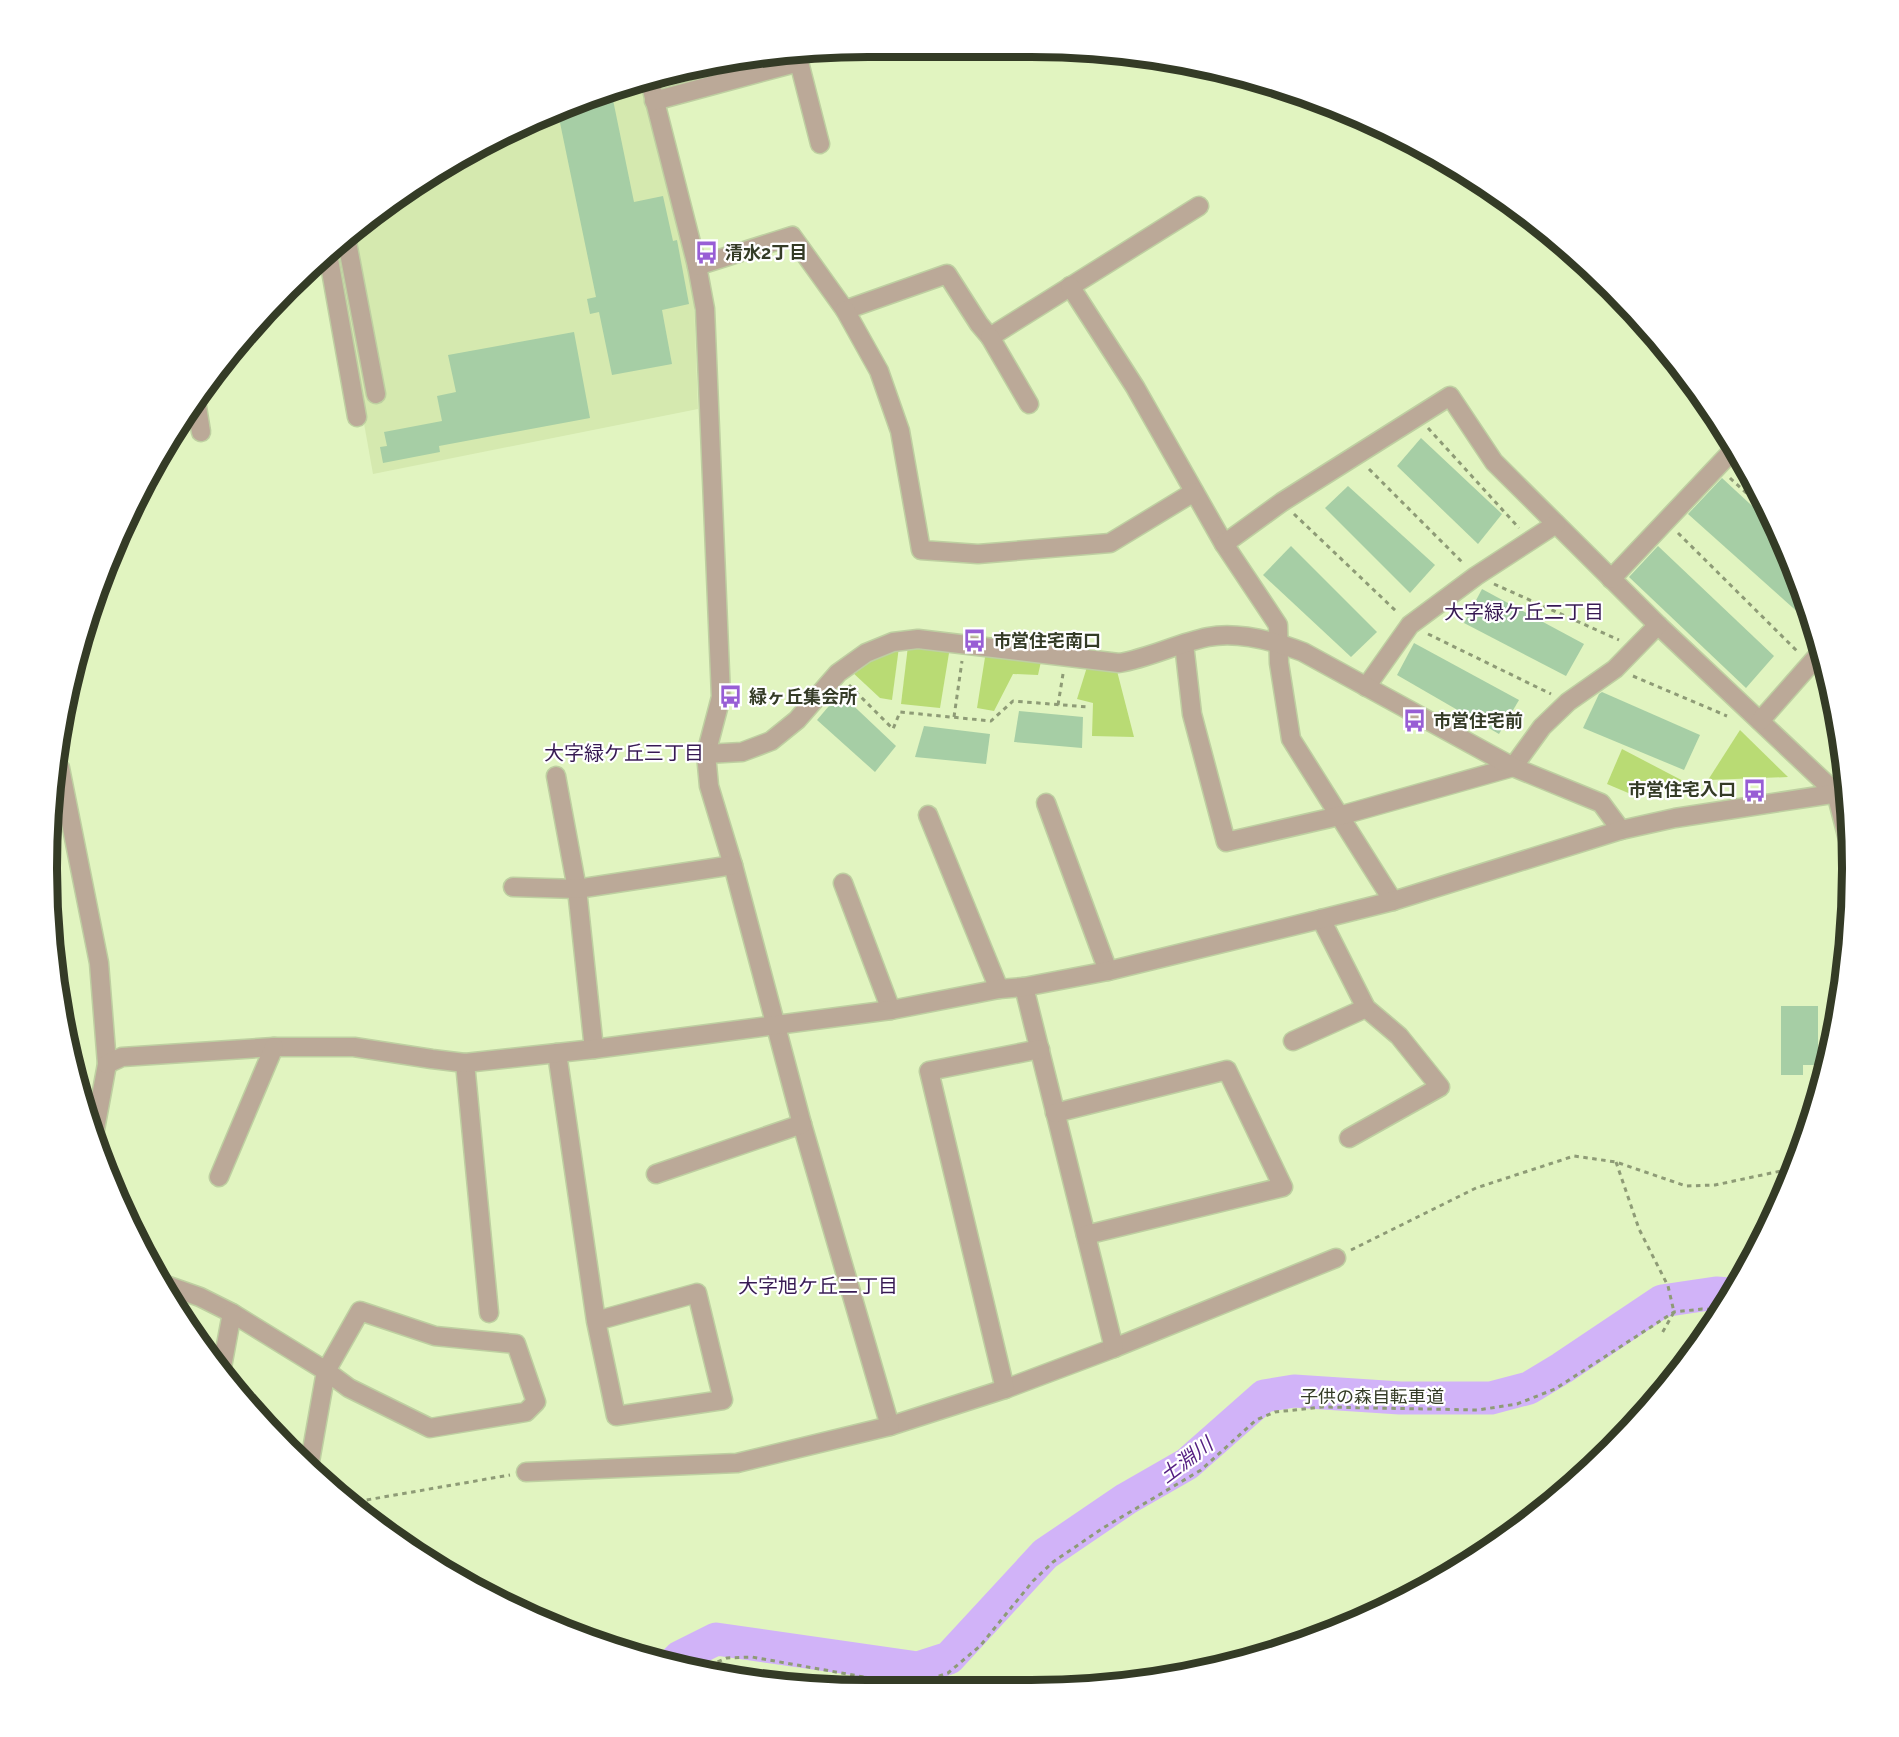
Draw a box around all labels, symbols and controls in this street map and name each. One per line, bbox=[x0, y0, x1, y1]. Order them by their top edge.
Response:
bus stop icon: 清水2丁目 bbox=[694, 240, 720, 266]
place label: 清水2丁目 bbox=[725, 242, 807, 263]
district label: 大字緑ケ丘二丁目 bbox=[1444, 600, 1604, 624]
bus stop icon: 市営住宅南口 bbox=[962, 628, 988, 654]
place label: 市営住宅南口 bbox=[993, 630, 1101, 651]
bus stop icon: 緑ヶ丘集会所 bbox=[718, 684, 744, 710]
place label: 緑ヶ丘集会所 bbox=[749, 686, 857, 707]
bus stop icon: 市営住宅前 bbox=[1402, 708, 1428, 734]
place label: 市営住宅前 bbox=[1433, 710, 1523, 731]
district label: 大字緑ケ丘三丁目 bbox=[544, 741, 704, 765]
bus stop icon: 市営住宅入口 bbox=[1741, 777, 1767, 803]
place label: 市営住宅入口 bbox=[1628, 779, 1736, 800]
district label: 大字旭ケ丘二丁目 bbox=[738, 1274, 898, 1298]
street label: 子供の森自転車道 bbox=[1300, 1386, 1444, 1407]
water label: 土淵川 bbox=[1155, 1431, 1219, 1488]

